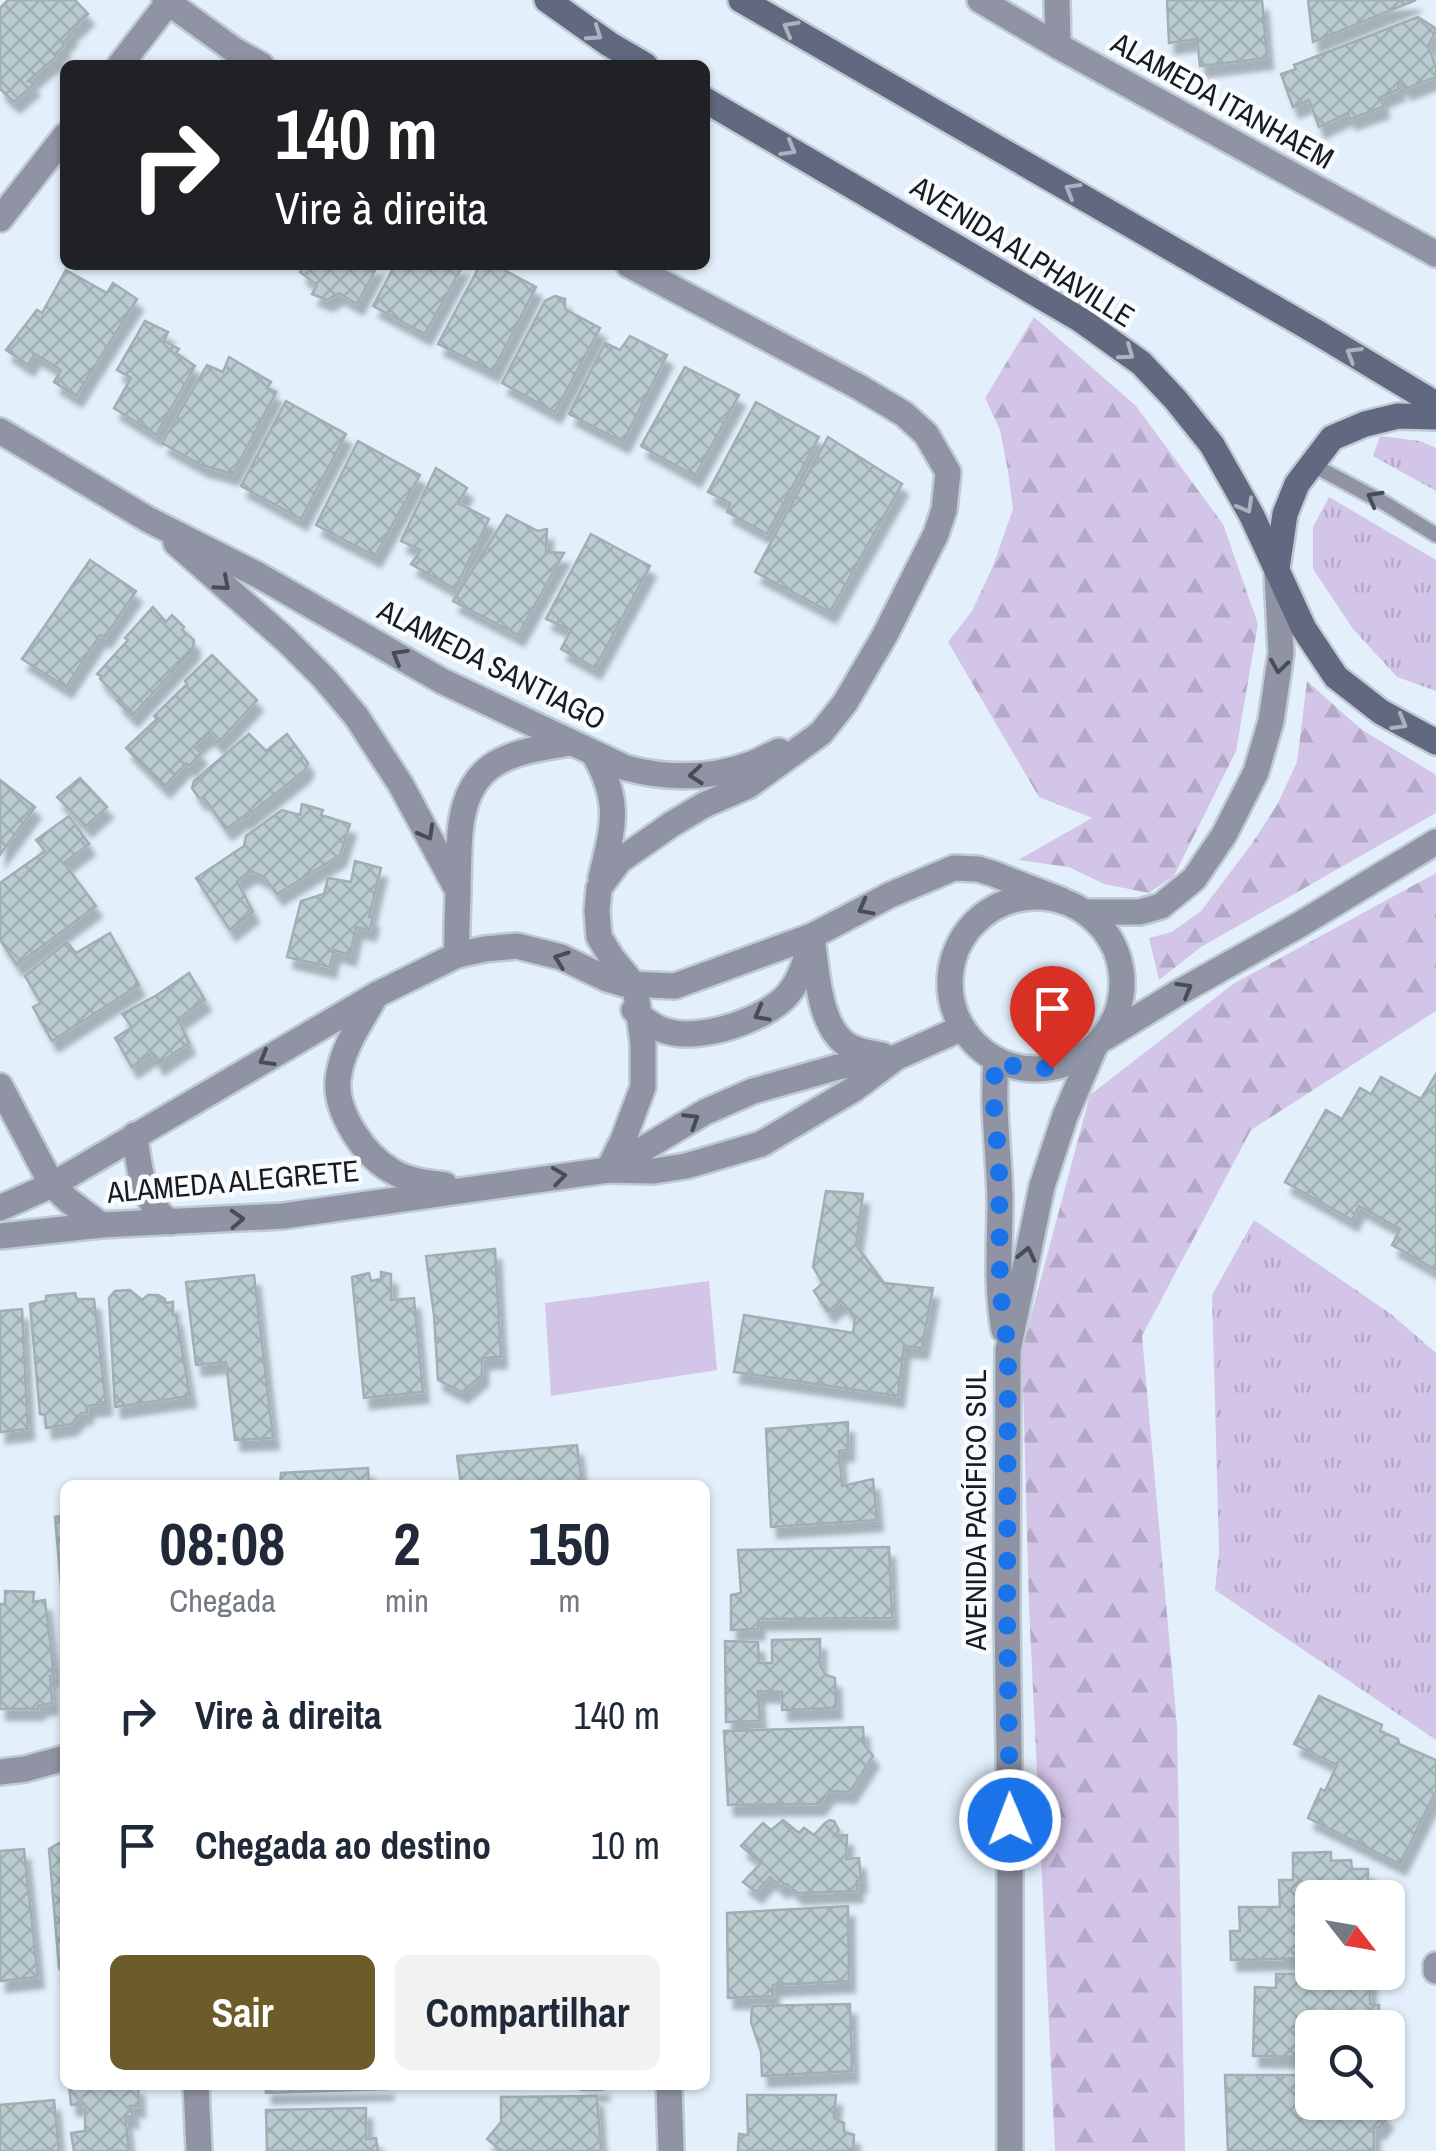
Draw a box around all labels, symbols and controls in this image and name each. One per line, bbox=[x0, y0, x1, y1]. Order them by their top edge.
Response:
one-way arrow bbox=[783, 20, 801, 40]
one-way arrow bbox=[584, 22, 602, 40]
street label: ALAMEDA ITANHAEM bbox=[1104, 22, 1341, 178]
text: 140 m bbox=[275, 87, 438, 181]
icon: right bbox=[110, 100, 240, 230]
one-way arrow bbox=[778, 137, 796, 156]
street label: AVENIDA ALPHAVILLE bbox=[903, 166, 1142, 336]
text: Vire à direita bbox=[275, 177, 488, 238]
one-way arrow bbox=[1065, 183, 1083, 202]
one-way arrow bbox=[1116, 342, 1134, 359]
one-way arrow bbox=[1346, 347, 1364, 366]
one-way arrow bbox=[1367, 490, 1385, 510]
one-way arrow bbox=[1234, 496, 1254, 514]
one-way arrow bbox=[211, 573, 230, 591]
street label: ALAMEDA SANTIAGO bbox=[371, 589, 613, 739]
one-way arrow bbox=[392, 648, 410, 668]
one-way arrow bbox=[1269, 658, 1290, 674]
one-way arrow bbox=[1389, 710, 1407, 730]
one-way arrow bbox=[688, 764, 704, 785]
one-way arrow bbox=[415, 823, 435, 841]
one-way arrow bbox=[858, 896, 876, 915]
one-way arrow bbox=[554, 950, 571, 971]
pin bbox=[1010, 966, 1095, 1069]
icon: arrive bbox=[1025, 981, 1080, 1036]
one-way arrow bbox=[1174, 982, 1192, 1001]
one-way arrow bbox=[754, 1001, 772, 1021]
one-way arrow bbox=[258, 1047, 276, 1066]
one-way arrow bbox=[681, 1114, 699, 1133]
street label: ALAMEDA ALEGRETE bbox=[104, 1150, 361, 1212]
one-way arrow bbox=[550, 1167, 567, 1188]
one-way arrow bbox=[229, 1209, 245, 1230]
one-way arrow bbox=[1015, 1246, 1036, 1263]
street label: AVENIDA PACÍFICO SUL bbox=[955, 1369, 995, 1651]
text: 08:08 bbox=[160, 1503, 285, 1584]
text: 2 bbox=[393, 1503, 421, 1584]
text: 150 bbox=[528, 1503, 610, 1584]
text: Chegada bbox=[169, 1579, 276, 1622]
text: min bbox=[385, 1579, 429, 1622]
text: m bbox=[558, 1579, 580, 1622]
icon: right bbox=[110, 1688, 165, 1743]
text: Vire à direita bbox=[195, 1690, 382, 1741]
text: 140 m bbox=[573, 1690, 660, 1741]
position arrow bbox=[958, 1768, 1062, 1872]
icon: arrive bbox=[110, 1818, 165, 1873]
text: Chegada ao destino bbox=[195, 1820, 491, 1871]
text: 10 m bbox=[591, 1820, 660, 1871]
north arrow bbox=[1295, 1880, 1405, 1990]
map controls bbox=[1295, 1880, 1405, 2120]
button: Sair bbox=[110, 1955, 375, 2070]
button: Compartilhar bbox=[395, 1955, 660, 2070]
button: search bbox=[1295, 2010, 1405, 2120]

